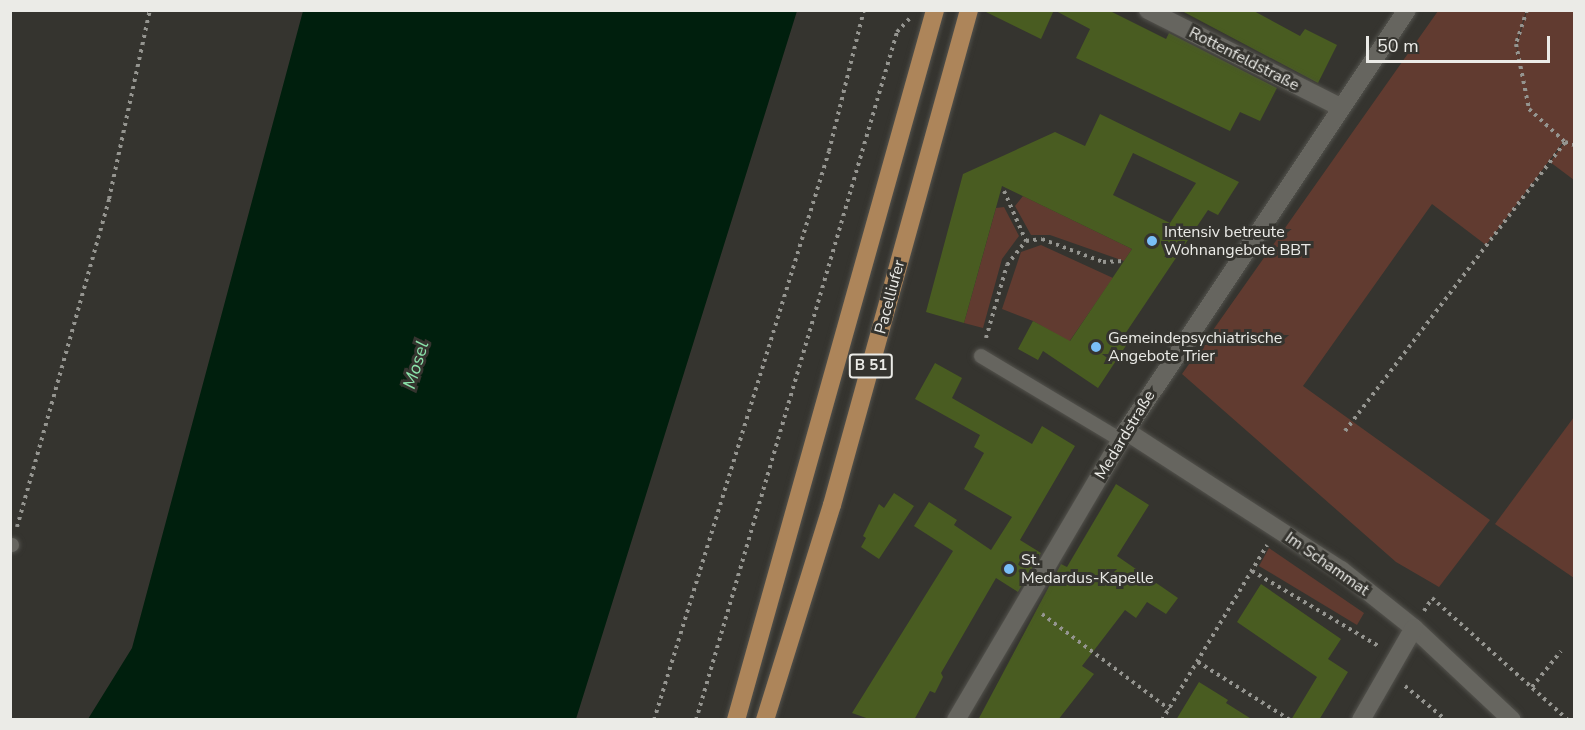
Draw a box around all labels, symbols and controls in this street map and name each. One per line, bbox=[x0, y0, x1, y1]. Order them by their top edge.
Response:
street label: Rottenfeldstraße bbox=[1186, 23, 1302, 95]
scale bar bbox=[1369, 24, 1554, 62]
text: 50 m bbox=[1377, 34, 1419, 58]
place label: Intensiv betreute Wohnangebote BBT bbox=[1164, 222, 1311, 260]
marker: Intensiv betreute Wohnangebote BBT bbox=[1145, 234, 1159, 248]
street label: Pacelliufer bbox=[871, 258, 909, 336]
place label: Gemeindepsychiatrische Angebote Trier bbox=[1108, 328, 1282, 366]
water label: Mosel bbox=[399, 338, 433, 392]
marker: Gemeindepsychiatrische Angebote Trier bbox=[1089, 340, 1103, 354]
road number: B 51 bbox=[848, 354, 894, 378]
street label: Medardstraße bbox=[1091, 387, 1159, 483]
street label: Im Schammat bbox=[1281, 528, 1373, 600]
place label: St. Medardus-Kapelle bbox=[1021, 550, 1154, 588]
marker: St. Medardus-Kapelle bbox=[1002, 562, 1016, 576]

